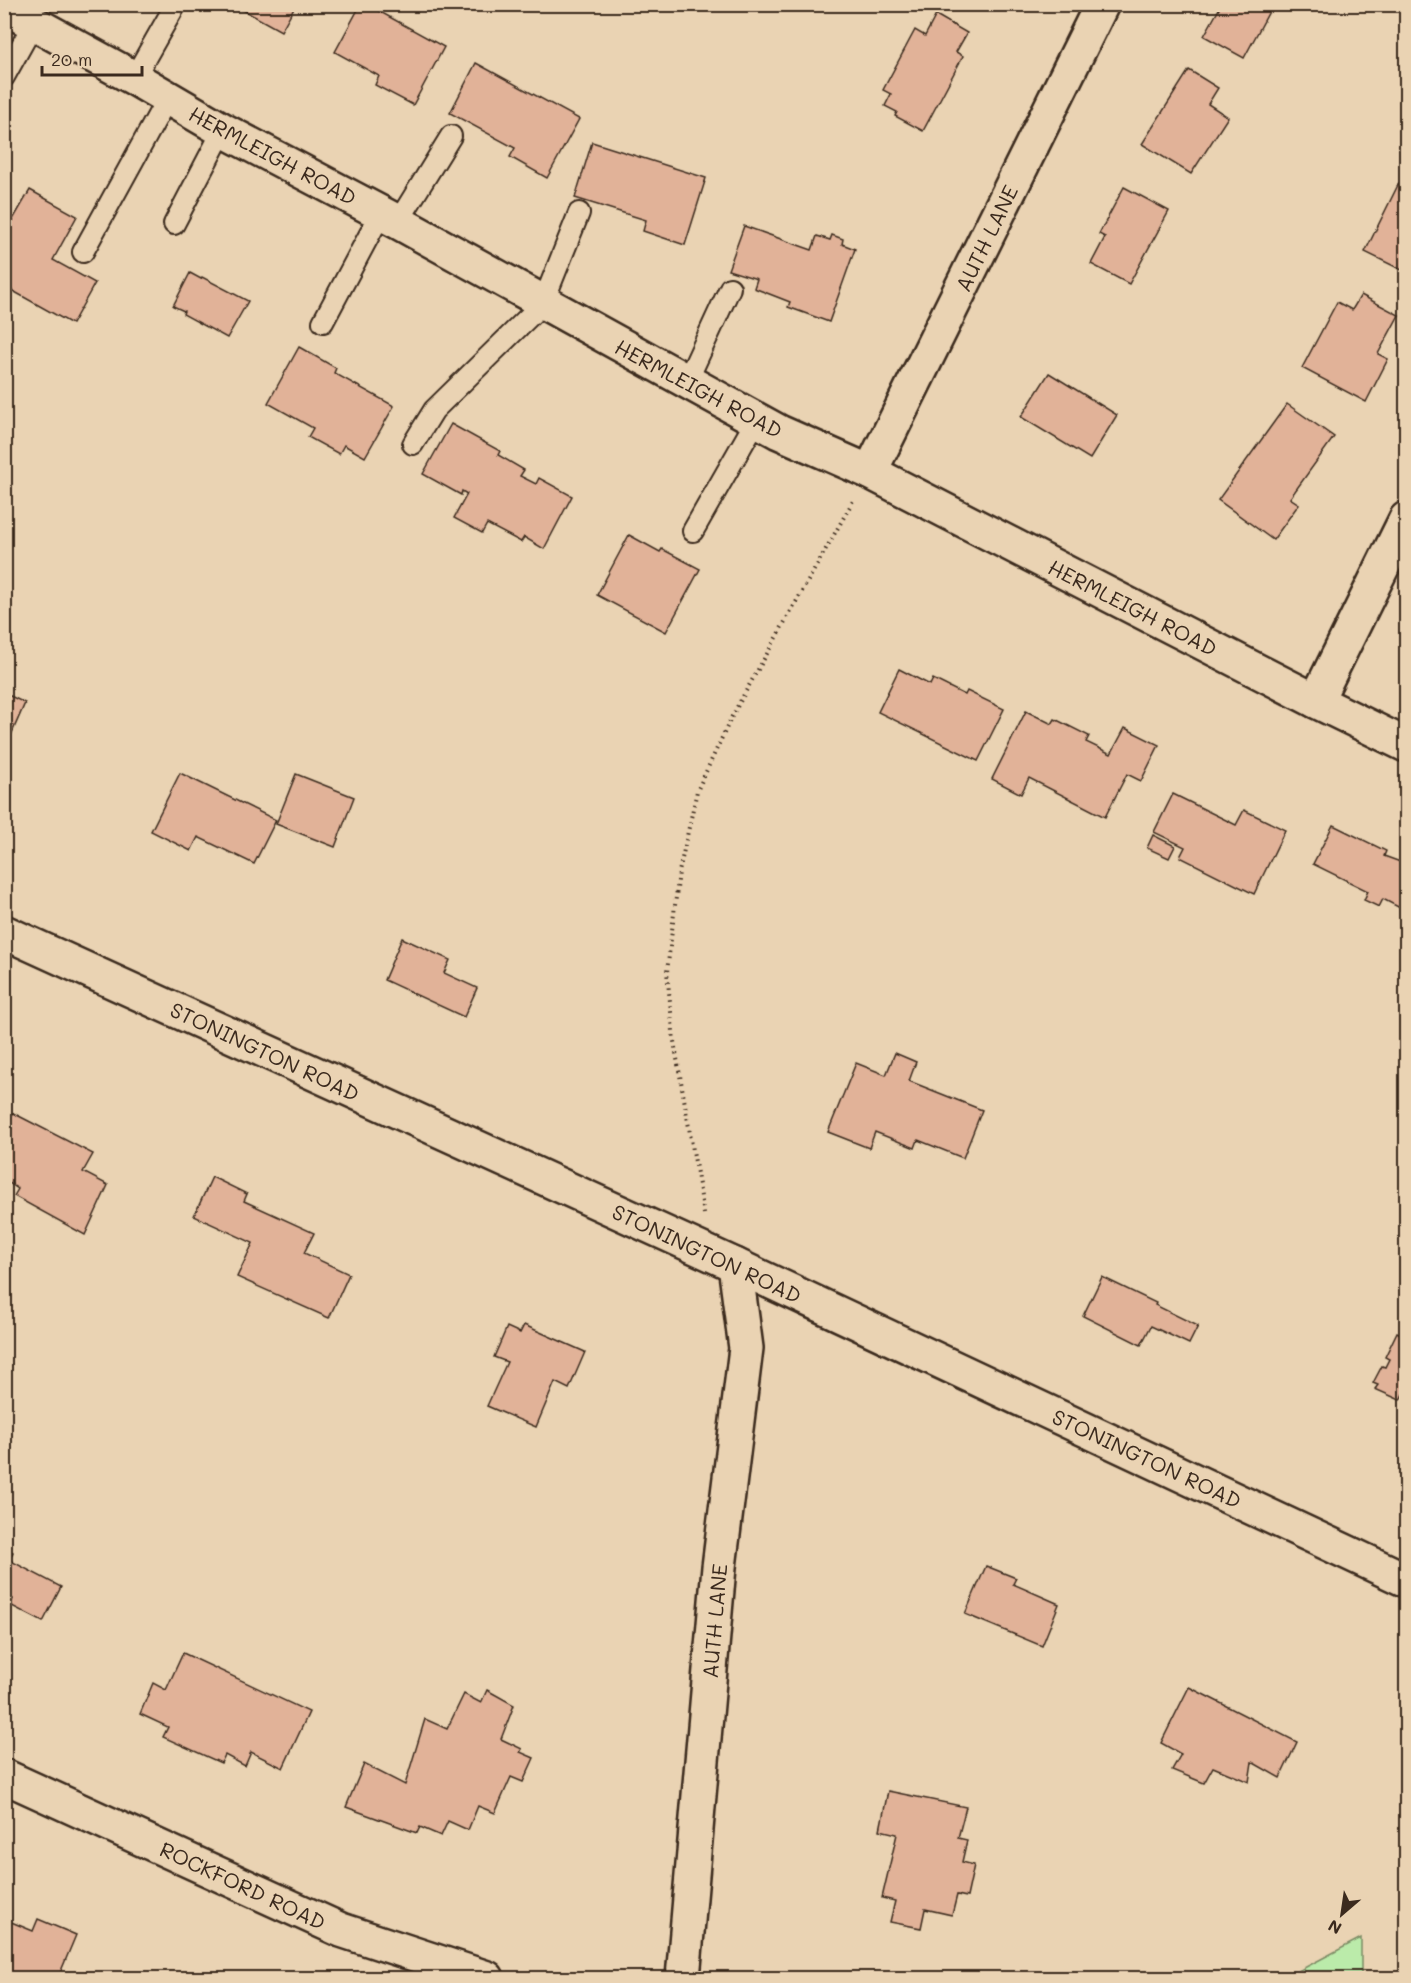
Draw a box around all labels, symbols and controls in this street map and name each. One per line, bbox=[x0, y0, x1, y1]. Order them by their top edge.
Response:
scale bar bbox=[42, 39, 142, 77]
text: 20 m bbox=[51, 47, 92, 71]
street label: HERMLEIGH ROAD bbox=[185, 99, 361, 211]
street label: AUTH LANE bbox=[949, 180, 1023, 296]
street label: HERMLEIGH ROAD bbox=[611, 332, 787, 444]
street label: HERMLEIGH ROAD bbox=[1044, 553, 1222, 661]
street label: STONINGTON ROAD bbox=[166, 995, 364, 1107]
street label: STONINGTON ROAD bbox=[608, 1197, 806, 1309]
street label: STONINGTON ROAD bbox=[1048, 1402, 1246, 1514]
street label: AUTH LANE bbox=[696, 1563, 732, 1679]
street label: ROCKFORD ROAD bbox=[156, 1835, 330, 1935]
north arrow bbox=[1312, 1884, 1372, 1944]
text: N bbox=[1324, 1915, 1345, 1940]

